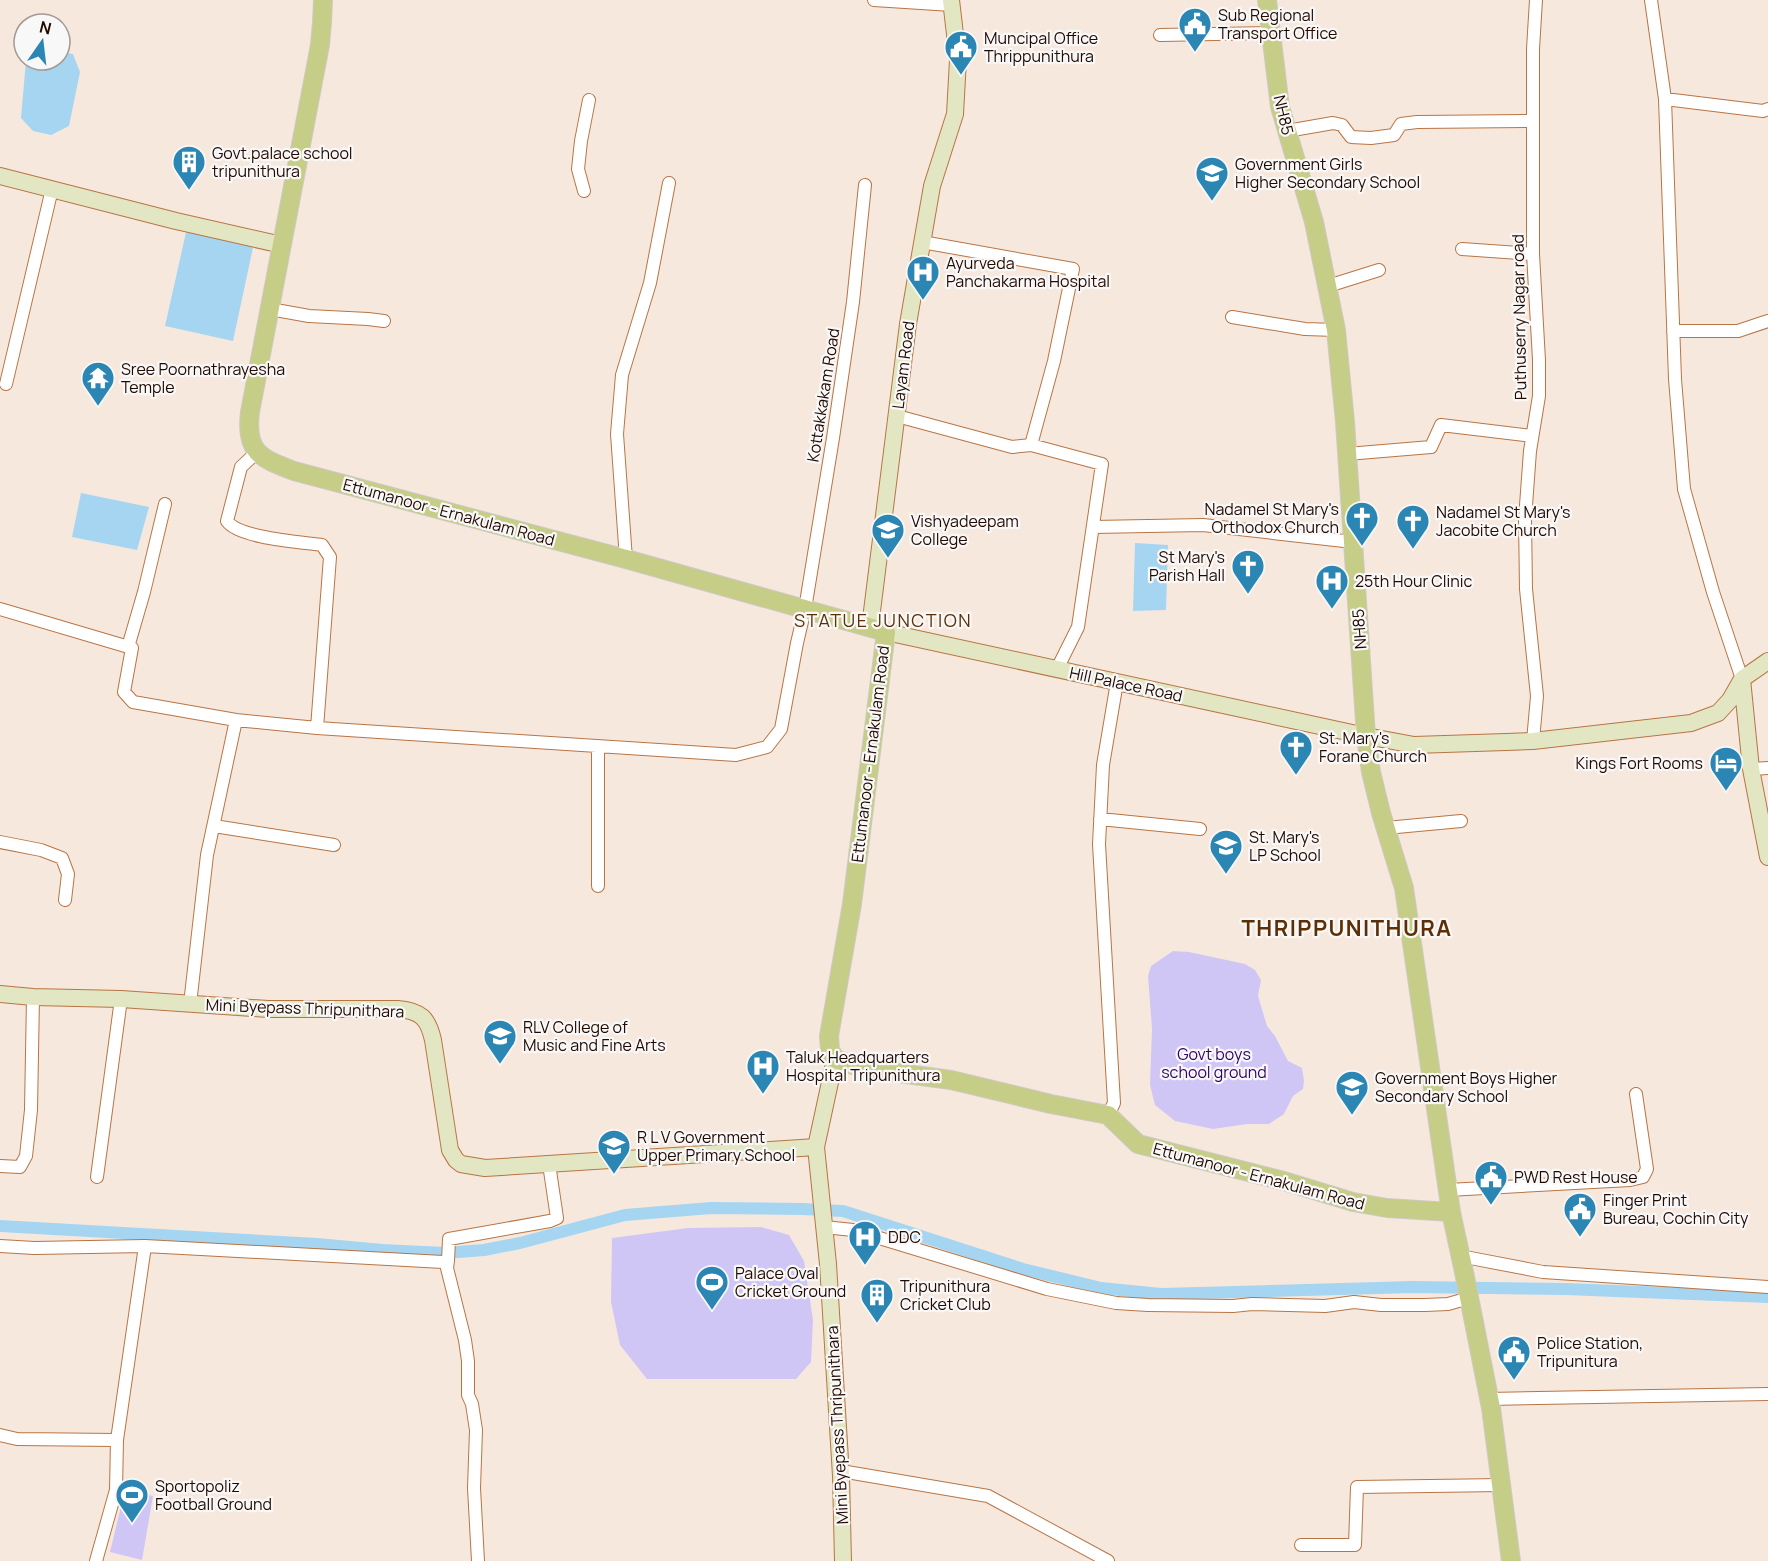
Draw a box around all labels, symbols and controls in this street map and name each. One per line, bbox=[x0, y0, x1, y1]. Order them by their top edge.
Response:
place label: Sub Regional Transport Office bbox=[1218, 4, 1337, 44]
public building icon: Sub Regional Transport Office bbox=[1177, 6, 1213, 53]
north arrow bbox=[12, 12, 72, 72]
text: N bbox=[37, 15, 54, 40]
place label: Muncipal Office Thrippunithura bbox=[984, 27, 1098, 67]
public building icon: Muncipal Office Thrippunithura bbox=[943, 29, 979, 76]
street label: NH85 bbox=[1269, 93, 1299, 137]
place label: Govt.palace school tripunithura bbox=[212, 142, 353, 182]
building icon: Govt.palace school tripunithura bbox=[171, 144, 207, 191]
place label: Government Girls Higher Secondary School bbox=[1235, 153, 1420, 193]
school or university icon: Government Girls Higher Secondary School bbox=[1194, 155, 1230, 202]
street label: Puthuserry Nagar road bbox=[1507, 234, 1531, 400]
place label: Ayurveda Panchakarma Hospital bbox=[946, 252, 1110, 292]
hospital icon: Ayurveda Panchakarma Hospital bbox=[905, 254, 941, 301]
street label: Layam Road bbox=[887, 320, 919, 410]
street label: Kottakkakam Road bbox=[802, 326, 844, 464]
place label: Sree Poornathrayesha Temple bbox=[121, 358, 285, 398]
temple icon: Sree Poornathrayesha Temple bbox=[80, 360, 116, 407]
street label: Ettumanoor - Ernakulam Road bbox=[341, 473, 557, 551]
place label: Nadamel St Mary's Orthodox Church bbox=[1205, 498, 1339, 538]
church icon: Nadamel St Mary's Orthodox Church bbox=[1344, 500, 1380, 547]
place label: Nadamel St Mary's Jacobite Church bbox=[1436, 501, 1570, 541]
church icon: Nadamel St Mary's Jacobite Church bbox=[1395, 503, 1431, 550]
place label: Vishyadeepam College bbox=[911, 510, 1019, 550]
school or university icon: Vishyadeepam College bbox=[870, 512, 906, 559]
place label: St Mary's Parish Hall bbox=[1149, 546, 1225, 586]
church icon: St Mary's Parish Hall bbox=[1230, 548, 1266, 595]
hospital icon: 25th Hour Clinic bbox=[1314, 563, 1350, 610]
place label: 25th Hour Clinic bbox=[1355, 570, 1473, 592]
district label: STATUE JUNCTION bbox=[794, 608, 972, 632]
street label: NH85 bbox=[1347, 608, 1371, 650]
street label: Ettumanoor - Ernakulam Road bbox=[846, 644, 894, 864]
street label: Hill Palace Road bbox=[1067, 661, 1185, 707]
place label: St. Mary's Forane Church bbox=[1319, 727, 1427, 767]
church icon: St. Mary's Forane Church bbox=[1278, 729, 1314, 776]
hotel icon: Kings Fort Rooms bbox=[1708, 745, 1744, 792]
place label: Kings Fort Rooms bbox=[1576, 752, 1703, 774]
place label: St. Mary's LP School bbox=[1249, 826, 1321, 866]
school or university icon: St. Mary's LP School bbox=[1208, 828, 1244, 875]
district label: THRIPPUNITHURA bbox=[1241, 913, 1453, 943]
street label: Mini Byepass Thripunithara bbox=[205, 994, 405, 1022]
place label: RLV College of Music and Fine Arts bbox=[523, 1016, 666, 1056]
school or university icon: RLV College of Music and Fine Arts bbox=[482, 1018, 518, 1065]
park label: Govt boys school ground bbox=[1161, 1043, 1267, 1083]
place label: Taluk Headquarters Hospital Tripunithura bbox=[786, 1046, 940, 1086]
hospital icon: Taluk Headquarters Hospital Tripunithura bbox=[745, 1048, 781, 1095]
place label: Government Boys Higher Secondary School bbox=[1375, 1067, 1558, 1107]
school or university icon: Government Boys Higher Secondary School bbox=[1334, 1069, 1370, 1116]
place label: R L V Government Upper Primary School bbox=[637, 1126, 795, 1166]
school or university icon: R L V Government Upper Primary School bbox=[596, 1128, 632, 1175]
street label: Ettumanoor - Ernakulam Road bbox=[1151, 1137, 1367, 1215]
public building icon: PWD Rest House bbox=[1473, 1159, 1509, 1206]
place label: PWD Rest House bbox=[1514, 1166, 1638, 1188]
place label: Finger Print Bureau, Cochin City bbox=[1603, 1189, 1749, 1229]
public building icon: Finger Print Bureau, Cochin City bbox=[1562, 1191, 1598, 1238]
hospital icon: DDC bbox=[847, 1219, 883, 1266]
place label: DDC bbox=[888, 1226, 921, 1248]
place label: Palace Oval Cricket Ground bbox=[735, 1262, 846, 1302]
sports icon: Palace Oval Cricket Ground bbox=[694, 1264, 730, 1311]
place label: Tripunithura Cricket Club bbox=[900, 1275, 991, 1315]
building icon: Tripunithura Cricket Club bbox=[859, 1277, 895, 1324]
street label: Mini Byepass Thripunithara bbox=[821, 1325, 853, 1525]
place label: Police Station, Tripunitura bbox=[1537, 1332, 1643, 1372]
public building icon: Police Station, Tripunitura bbox=[1496, 1334, 1532, 1381]
place label: Sportopoliz Football Ground bbox=[155, 1475, 272, 1515]
sports icon: Sportopoliz Football Ground bbox=[114, 1477, 150, 1524]

